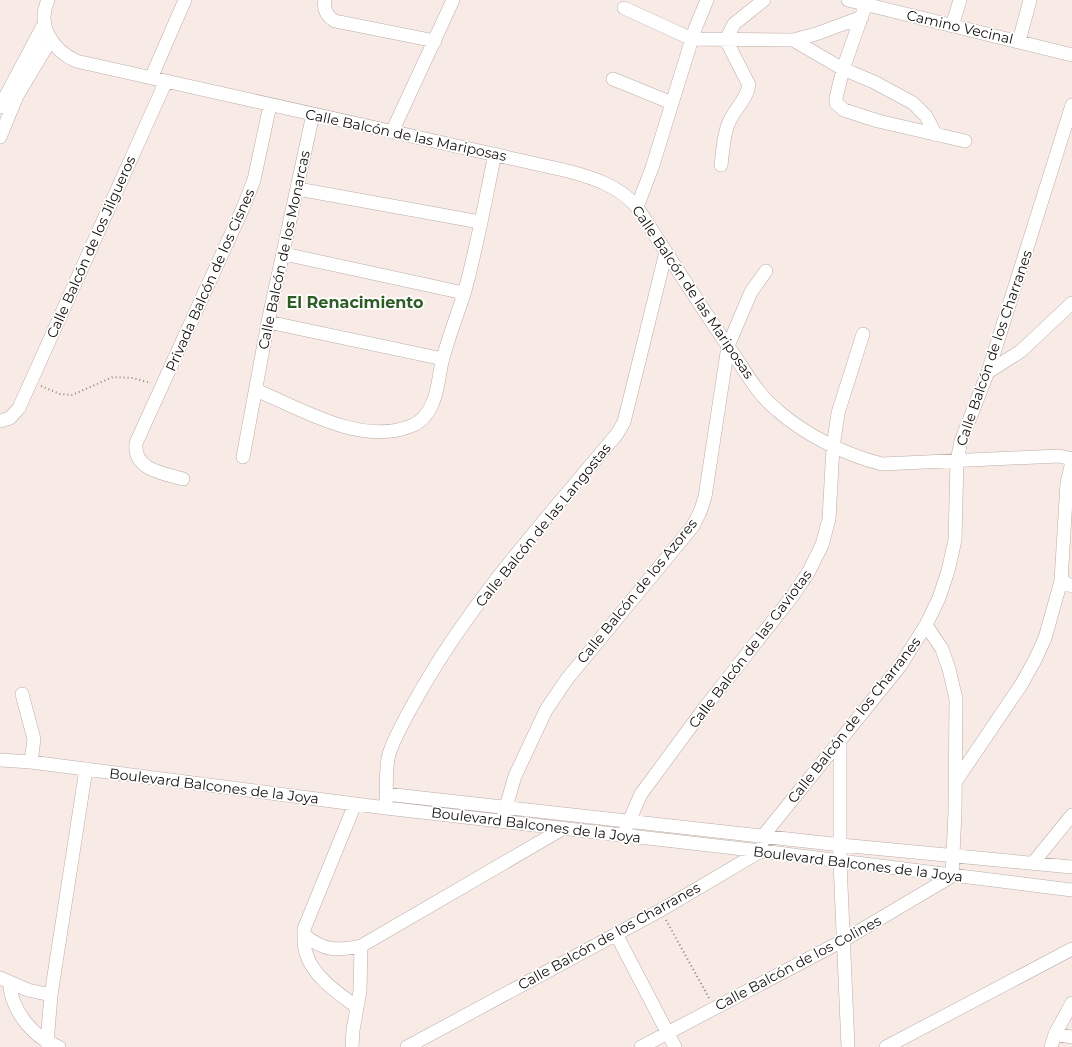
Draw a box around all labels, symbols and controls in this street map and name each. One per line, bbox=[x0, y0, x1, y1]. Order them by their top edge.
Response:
street label: Camino Vecinal bbox=[905, 6, 1015, 48]
street label: Calle Balcón de las Mariposas bbox=[304, 105, 508, 165]
street label: Calle Balcón de los Monarcas bbox=[254, 149, 314, 351]
street label: Calle Balcón de los Jilgueros bbox=[43, 153, 139, 341]
street label: Privada Balcón de los Cisnes bbox=[161, 186, 259, 374]
street label: Calle Balcón de las Mariposas bbox=[628, 202, 758, 382]
street label: Calle Balcón de los Charranes bbox=[952, 248, 1036, 448]
district label: El Renacimiento bbox=[286, 293, 424, 312]
street label: Calle Balcón de las Langostas bbox=[471, 439, 615, 611]
street label: Calle Balcón de los Azores bbox=[573, 515, 701, 667]
street label: Calle Balcón de las Gaviotas bbox=[685, 566, 816, 732]
street label: Calle Balcón de los Charranes bbox=[784, 633, 925, 807]
street label: Boulevard Balcones de la Joya bbox=[108, 764, 320, 808]
street label: Boulevard Balcones de la Joya bbox=[430, 803, 642, 847]
street label: Boulevard Balcones de la Joya bbox=[752, 842, 964, 886]
street label: Calle Balcón de los Charranes bbox=[515, 878, 704, 994]
street label: Calle Balcón de los Colines bbox=[712, 911, 884, 1014]

